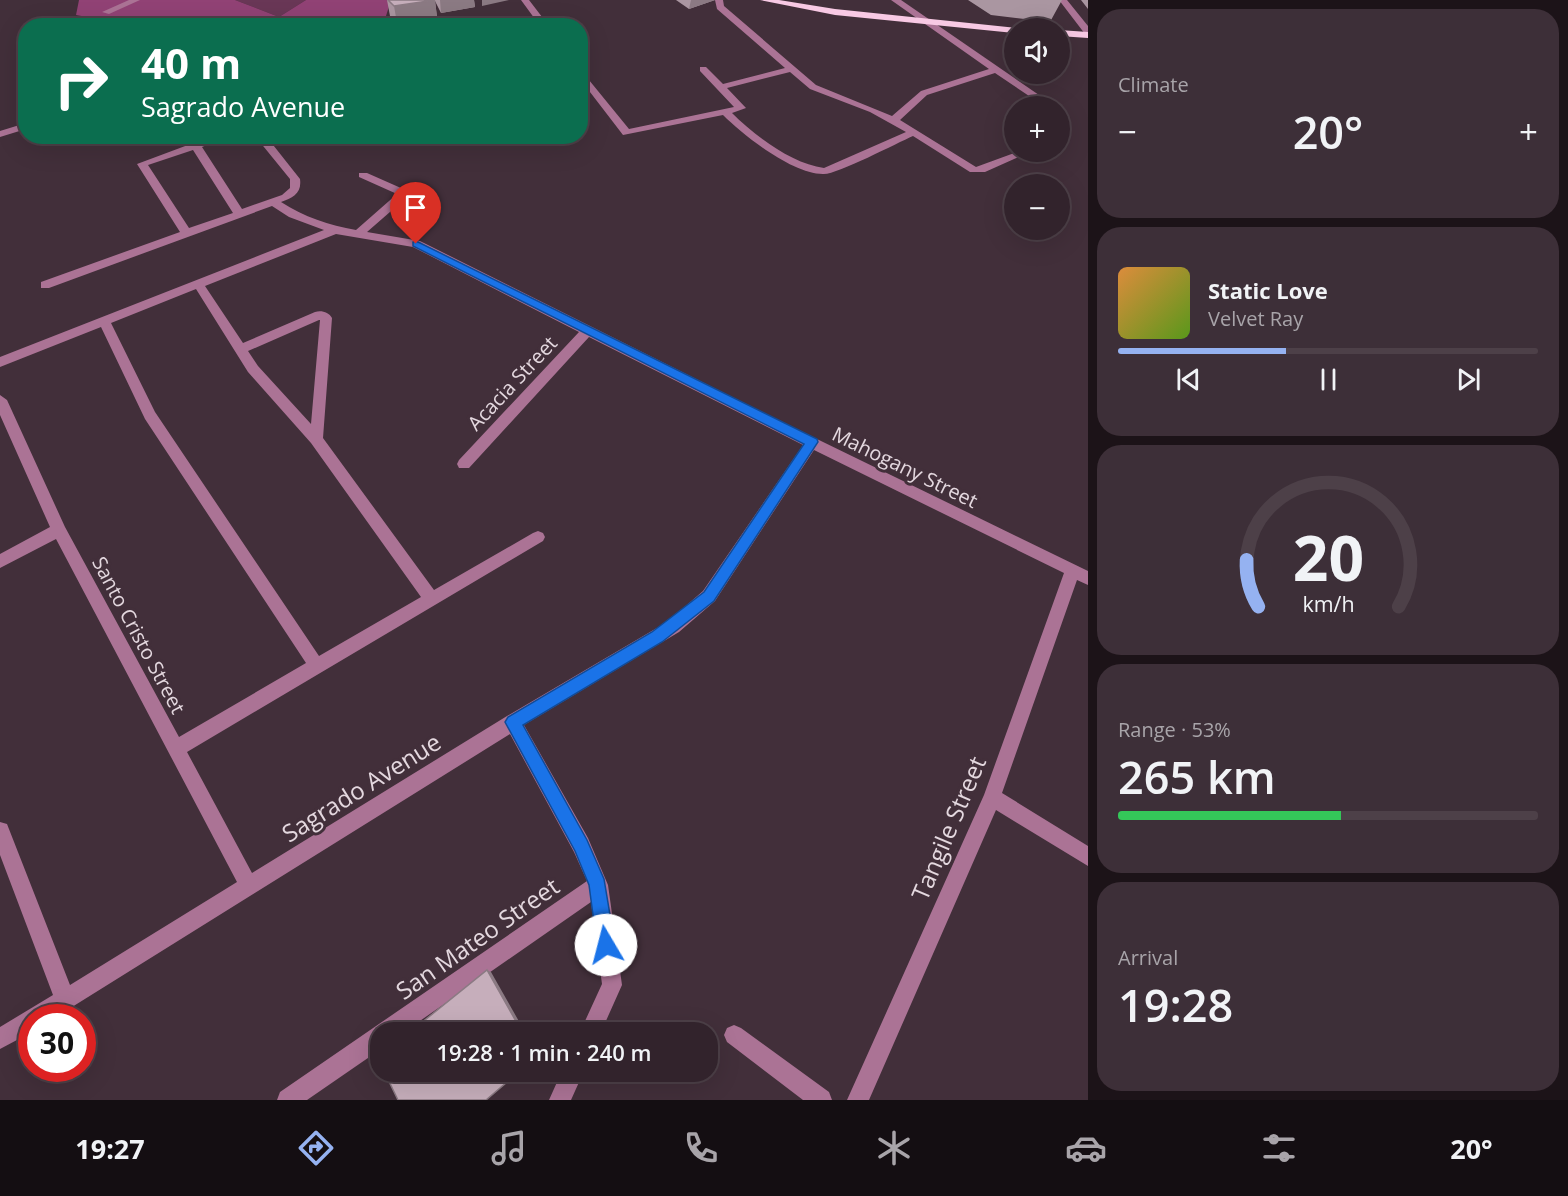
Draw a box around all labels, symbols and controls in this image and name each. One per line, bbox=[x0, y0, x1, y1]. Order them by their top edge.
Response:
map controls bbox=[1004, 18, 1070, 240]
button: sound bbox=[1004, 18, 1070, 84]
text: 40 m bbox=[141, 34, 241, 91]
icon: right bbox=[42, 42, 120, 120]
text: Climate bbox=[1118, 71, 1189, 98]
text: Sagrado Avenue bbox=[141, 88, 345, 125]
button: + bbox=[1004, 96, 1070, 162]
text: 20° bbox=[1293, 101, 1363, 162]
text: − bbox=[1118, 109, 1137, 154]
text: + bbox=[1519, 109, 1538, 154]
button: − bbox=[1004, 174, 1070, 240]
pin bbox=[390, 182, 441, 244]
icon: arrive bbox=[399, 191, 432, 224]
text: Static Love bbox=[1208, 275, 1328, 305]
text: Velvet Ray bbox=[1208, 305, 1303, 332]
street label: Acacia Street bbox=[461, 330, 563, 436]
icon: previous bbox=[1172, 363, 1205, 396]
icon: pause bbox=[1312, 363, 1345, 396]
icon: next bbox=[1452, 363, 1485, 396]
street label: Mahogany Street bbox=[828, 420, 982, 514]
text: 20 bbox=[1292, 514, 1364, 599]
street label: Santo Cristo Street bbox=[86, 552, 192, 718]
text: km/h bbox=[1302, 589, 1354, 618]
text: Range · 53% bbox=[1118, 716, 1231, 743]
street label: Sagrado Avenue bbox=[275, 725, 447, 849]
text: 265 km bbox=[1118, 746, 1276, 807]
street label: Tangile Street bbox=[903, 751, 993, 905]
street label: San Mateo Street bbox=[389, 869, 565, 1007]
position arrow bbox=[574, 913, 638, 977]
text: Arrival bbox=[1118, 944, 1178, 971]
text: 19:28 bbox=[1118, 974, 1233, 1035]
speed limit sign: 30 bbox=[18, 1004, 96, 1082]
text: 19:28 · 1 min · 240 m bbox=[436, 1037, 652, 1067]
icon: directions bbox=[295, 1127, 337, 1169]
icon: music bbox=[488, 1127, 530, 1169]
icon: phone bbox=[680, 1127, 722, 1169]
icon: climate bbox=[873, 1127, 915, 1169]
icon: car bbox=[1065, 1127, 1107, 1169]
icon: filters bbox=[1258, 1127, 1300, 1169]
text: 19:27 bbox=[75, 1130, 145, 1167]
text: 20° bbox=[1450, 1130, 1493, 1167]

